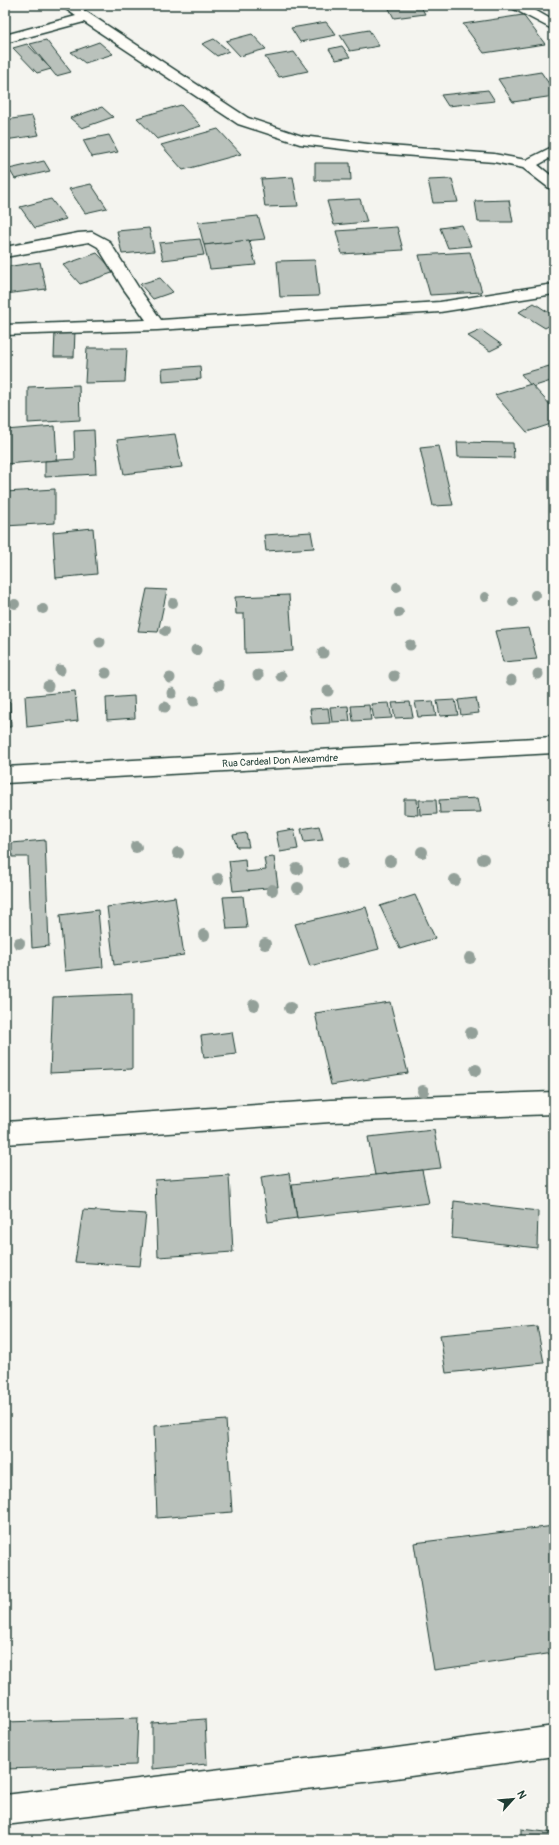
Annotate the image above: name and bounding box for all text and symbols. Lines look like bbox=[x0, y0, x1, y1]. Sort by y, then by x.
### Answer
street label: Rua Cardeal Don Alexamdre bbox=[222, 752, 338, 770]
north arrow bbox=[493, 1779, 533, 1819]
text: N bbox=[514, 1788, 529, 1801]

